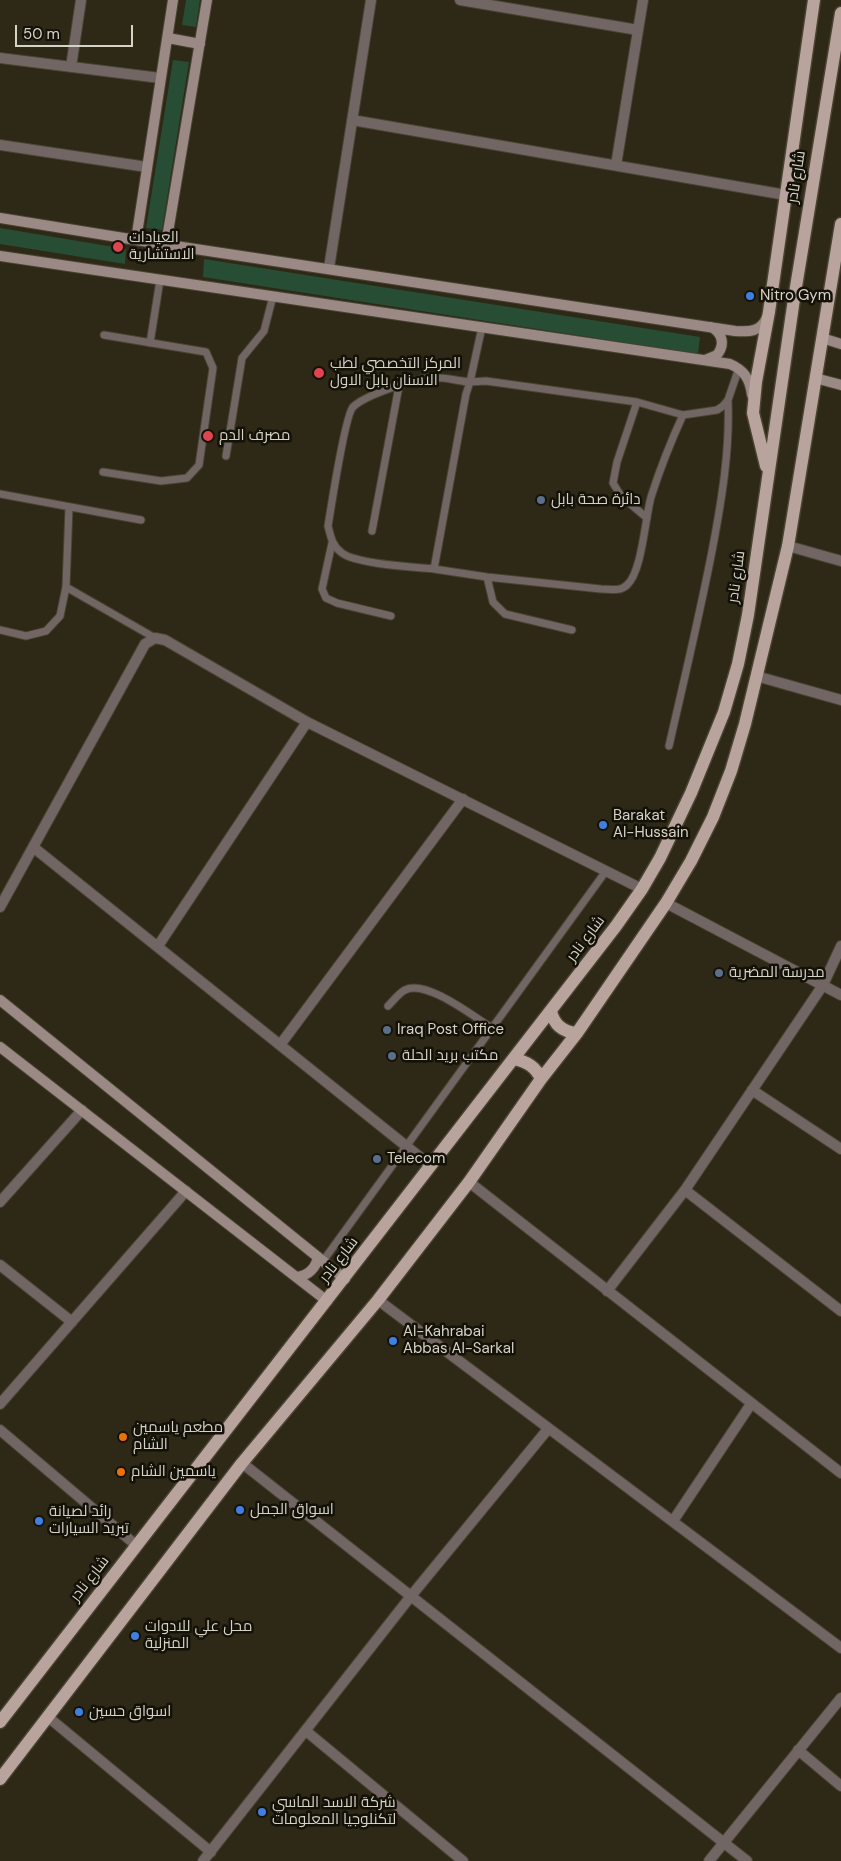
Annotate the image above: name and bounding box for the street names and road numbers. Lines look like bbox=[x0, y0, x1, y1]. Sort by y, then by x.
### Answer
street label: شارع نادر bbox=[784, 150, 810, 204]
street label: شارع نادر bbox=[724, 550, 750, 604]
street label: شارع نادر bbox=[563, 913, 609, 965]
street label: شارع نادر bbox=[316, 1234, 362, 1286]
street label: شارع نادر bbox=[67, 1553, 113, 1605]

